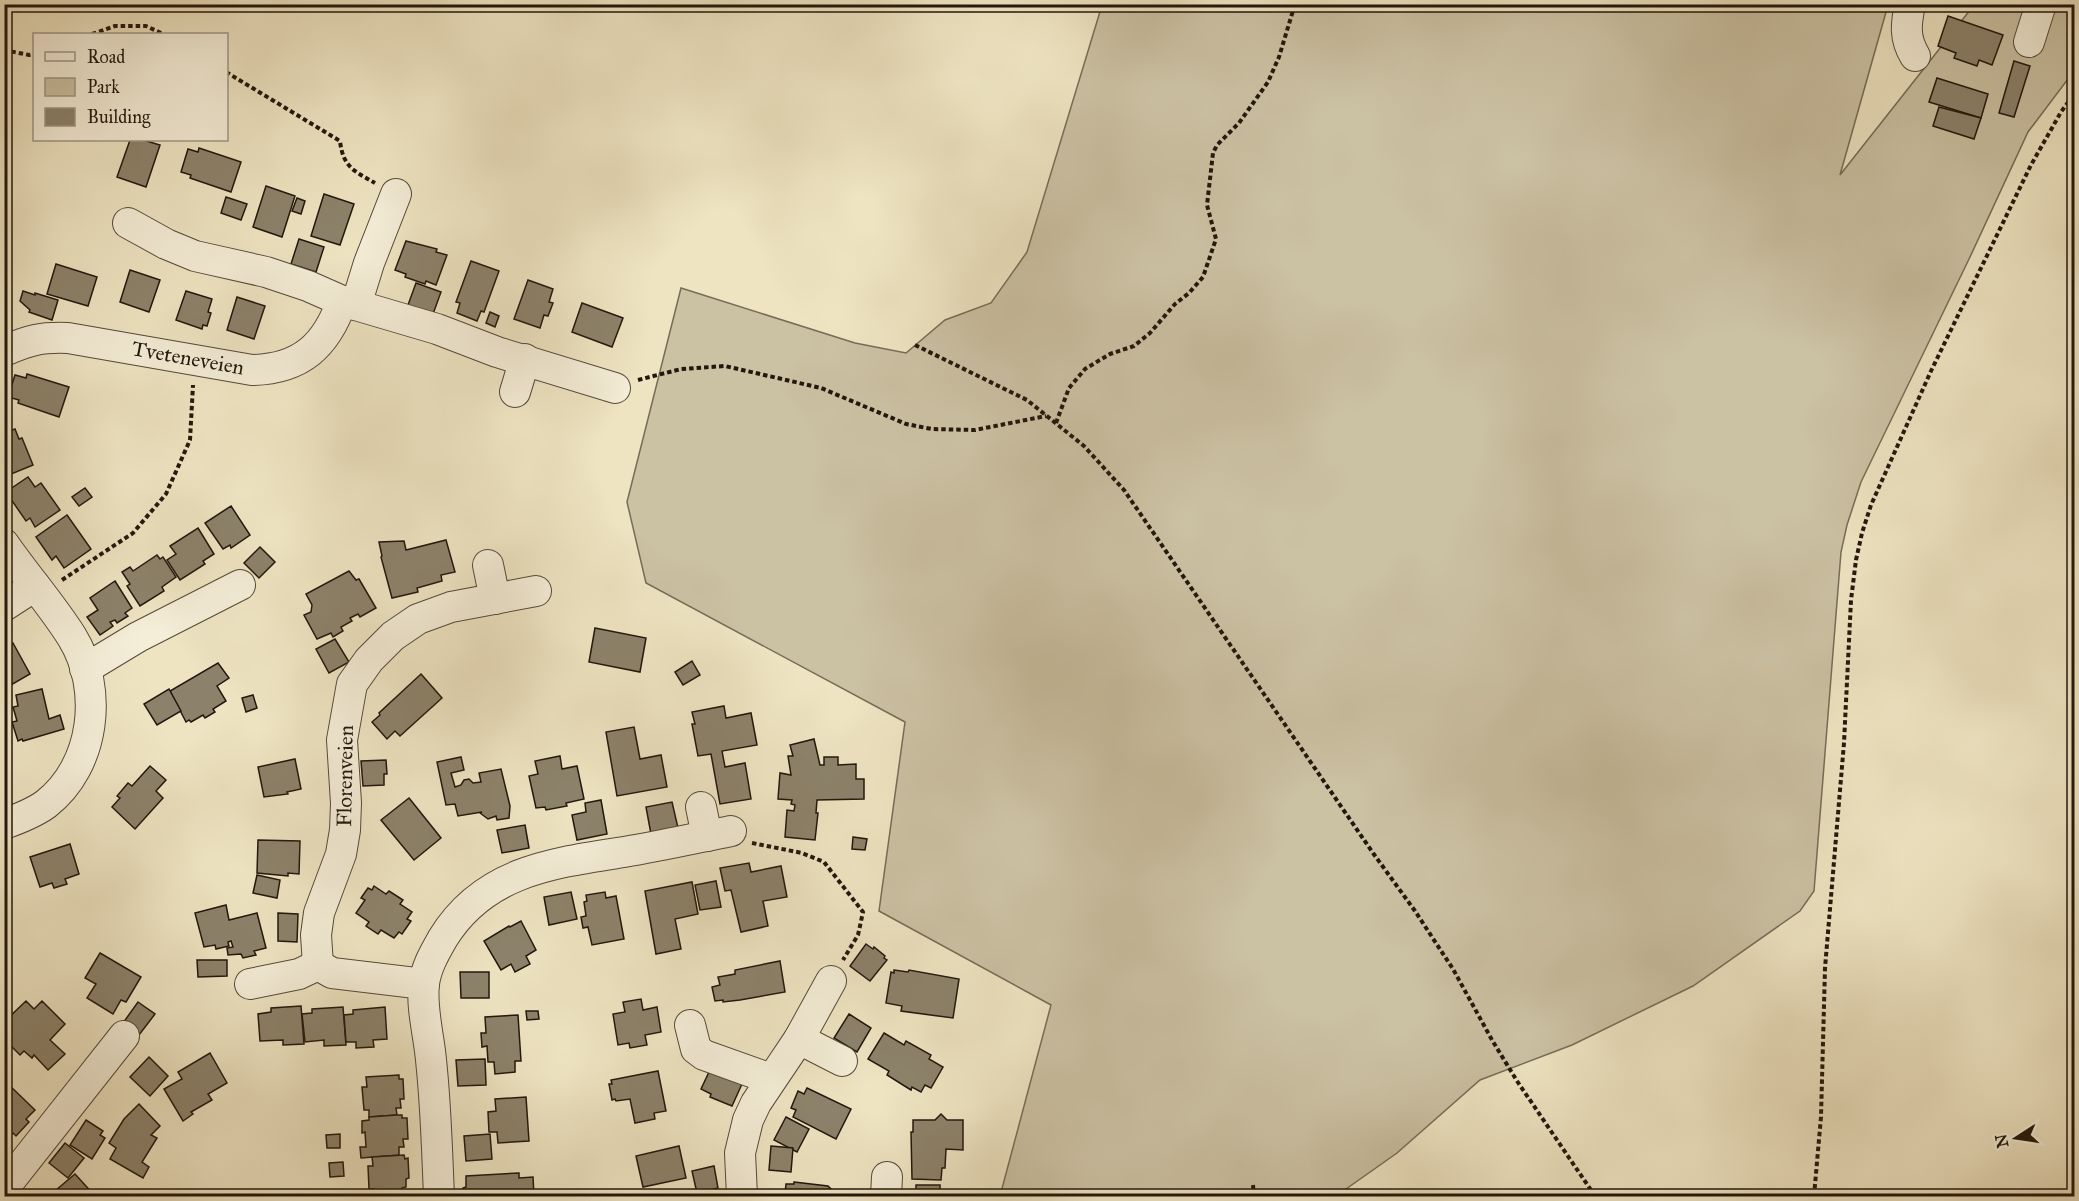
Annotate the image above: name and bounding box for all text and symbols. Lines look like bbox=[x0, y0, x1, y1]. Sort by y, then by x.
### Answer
legend bbox=[33, 33, 228, 141]
text: Road bbox=[87, 46, 125, 68]
text: Park bbox=[87, 76, 120, 98]
text: Building bbox=[87, 106, 151, 129]
street label: Tveteneveien bbox=[130, 335, 246, 381]
street label: Florenveien bbox=[331, 725, 359, 827]
north arrow bbox=[1986, 1108, 2046, 1168]
text: N bbox=[1991, 1132, 2013, 1150]

